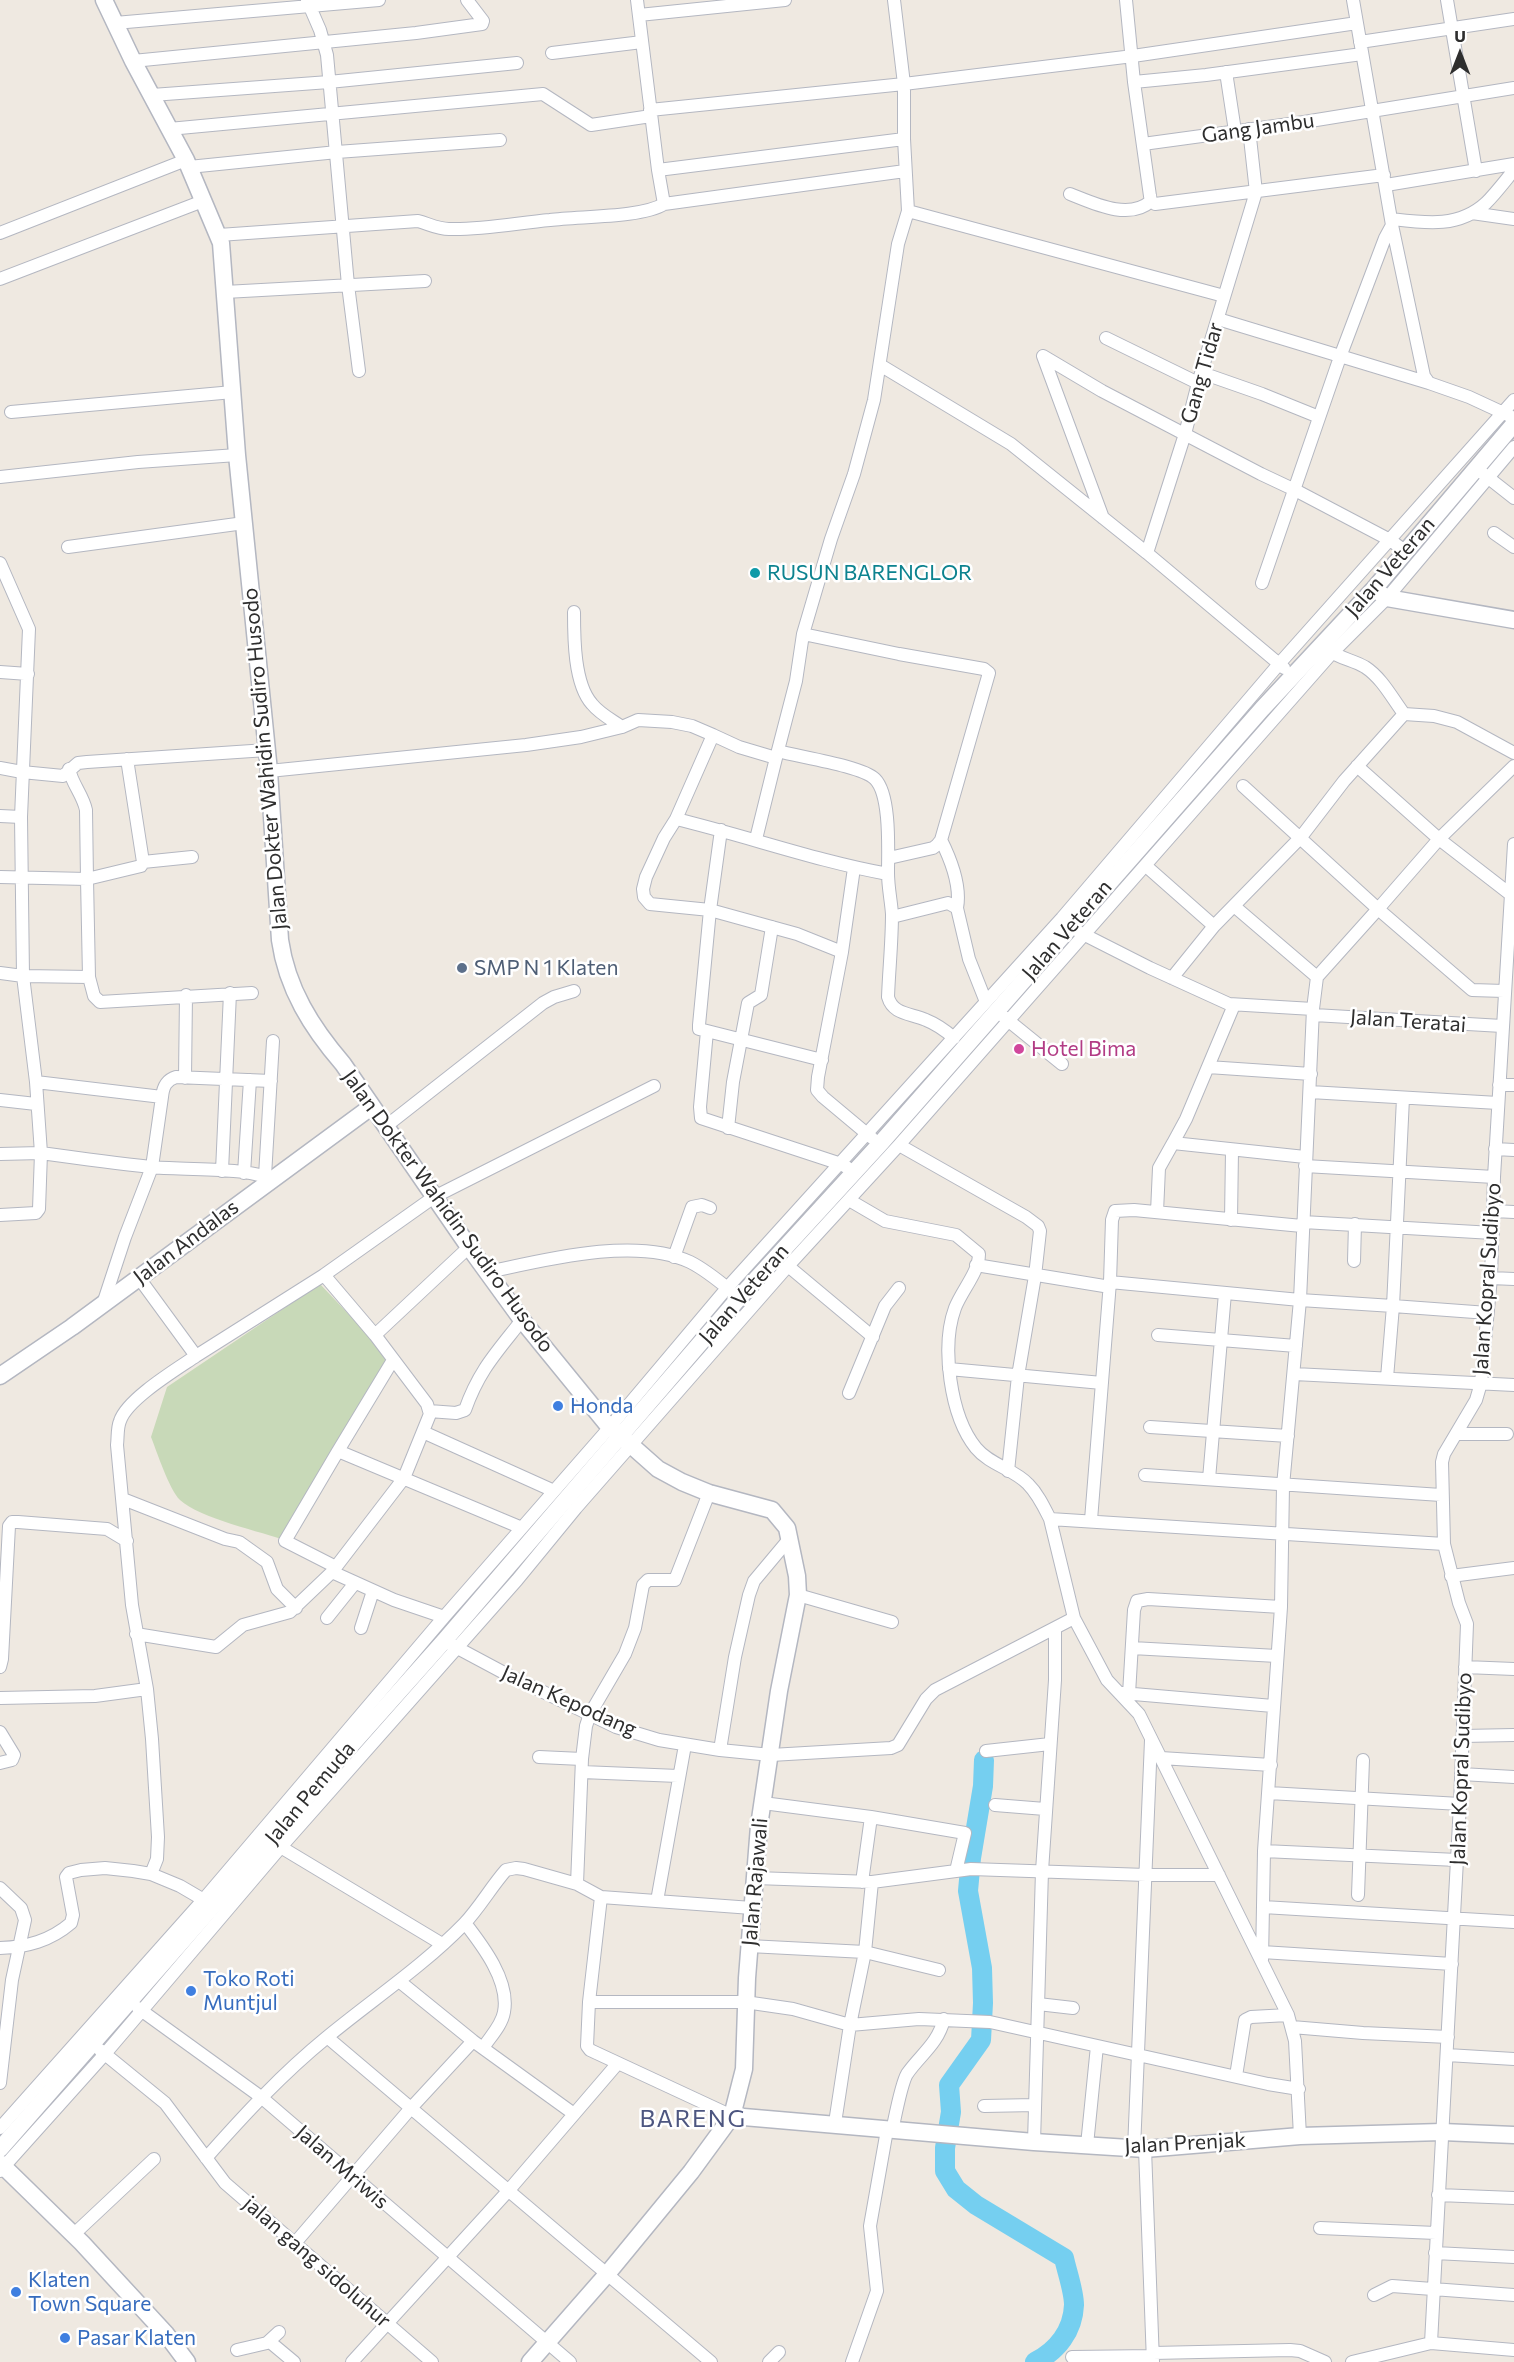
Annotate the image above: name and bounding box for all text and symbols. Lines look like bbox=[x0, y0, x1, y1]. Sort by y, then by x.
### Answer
north arrow bbox=[1430, 24, 1490, 84]
text: U bbox=[1454, 26, 1466, 45]
street label: Gang Jambu bbox=[1200, 108, 1316, 148]
street label: Gang Tidar bbox=[1176, 319, 1228, 427]
street label: Jalan Veteran bbox=[1340, 512, 1440, 622]
place label: RUSUN BARENGLOR bbox=[767, 560, 972, 586]
marker: RUSUN BARENGLOR bbox=[748, 566, 762, 580]
street label: Jalan Dokter Wahidin Sudiro Husodo bbox=[237, 587, 293, 931]
street label: Jalan Veteran bbox=[1017, 875, 1117, 985]
place label: SMP N 1 Klaten bbox=[474, 955, 618, 981]
marker: SMP N 1 Klaten bbox=[455, 961, 469, 975]
street label: Jalan Teratai bbox=[1349, 1004, 1467, 1038]
place label: Hotel Bima bbox=[1031, 1036, 1136, 1062]
marker: Hotel Bima bbox=[1012, 1042, 1026, 1056]
street label: Jalan Dokter Wahidin Sudiro Husodo bbox=[337, 1065, 559, 1357]
street label: Jalan Kopral Sudibyo bbox=[1468, 1182, 1506, 1376]
street label: Jalan Andalas bbox=[129, 1194, 243, 1290]
street label: Jalan Veteran bbox=[694, 1239, 794, 1349]
place label: Honda bbox=[570, 1393, 633, 1419]
marker: Honda bbox=[551, 1399, 565, 1413]
street label: Jalan Kepodang bbox=[497, 1660, 641, 1742]
street label: Jalan Kopral Sudibyo bbox=[1445, 1672, 1477, 1866]
street label: Jalan Pemuda bbox=[260, 1736, 360, 1850]
street label: Jalan Rajawali bbox=[737, 1817, 773, 1947]
place label: Toko Roti Muntjul bbox=[203, 1966, 295, 2016]
marker: Toko Roti Muntjul bbox=[184, 1984, 198, 1998]
district label: BARENG bbox=[640, 2105, 746, 2133]
street label: Jalan Mriwis bbox=[290, 2120, 394, 2214]
street label: Jalan Prenjak bbox=[1124, 2127, 1246, 2159]
street label: jalan gang sidoluhur bbox=[238, 2191, 396, 2333]
place label: Klaten Town Square bbox=[28, 2267, 151, 2317]
marker: Klaten Town Square bbox=[9, 2285, 23, 2299]
place label: Pasar Klaten bbox=[77, 2325, 196, 2351]
marker: Pasar Klaten bbox=[58, 2331, 72, 2345]

